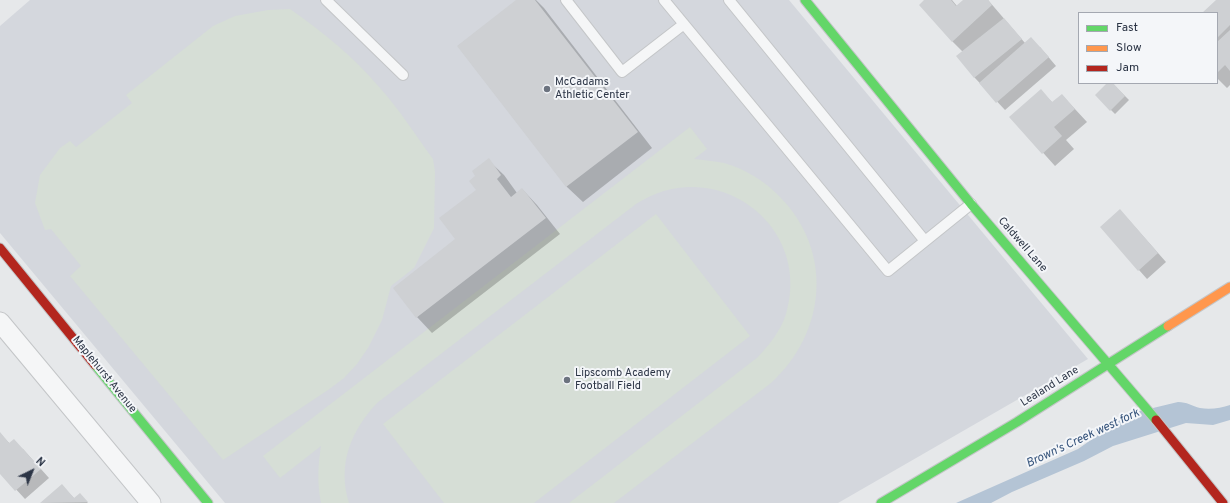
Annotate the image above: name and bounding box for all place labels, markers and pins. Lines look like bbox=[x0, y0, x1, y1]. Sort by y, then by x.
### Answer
place label: McCadams Athletic Center bbox=[555, 76, 630, 102]
marker: McCadams Athletic Center bbox=[542, 84, 552, 94]
place label: Lipscomb Academy Football Field bbox=[575, 367, 671, 393]
marker: Lipscomb Academy Football Field bbox=[562, 375, 572, 385]

